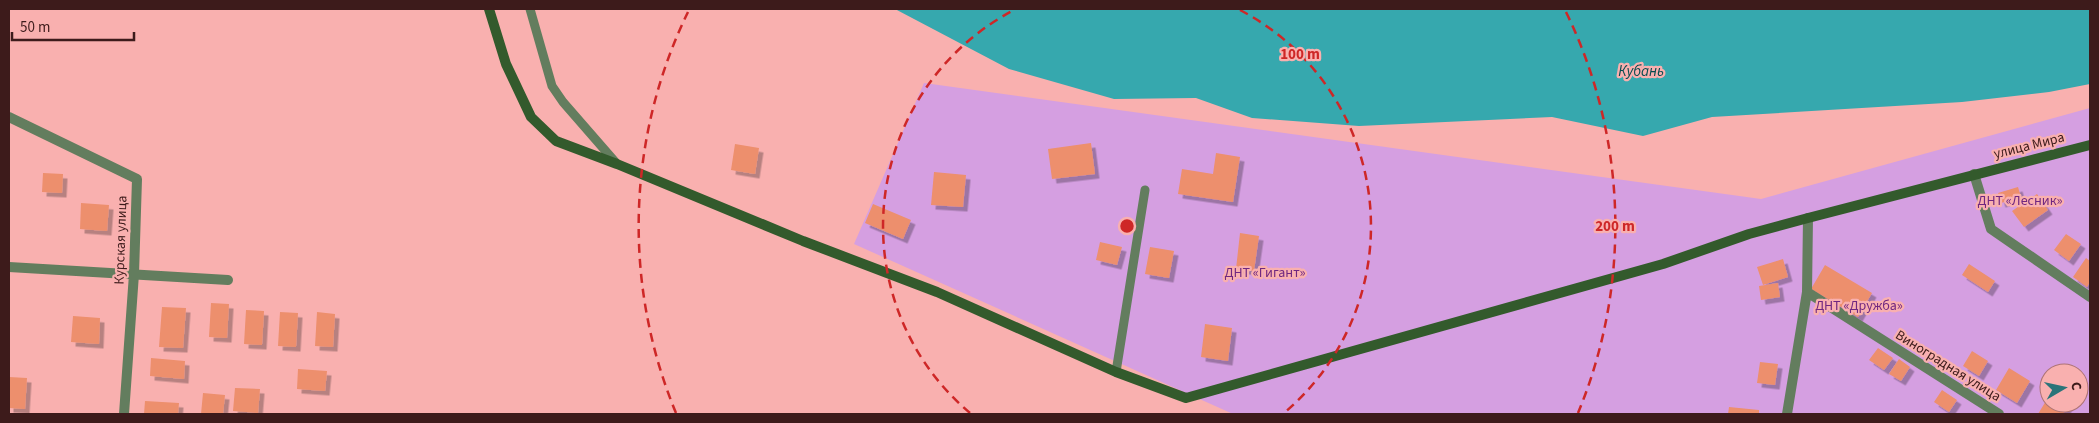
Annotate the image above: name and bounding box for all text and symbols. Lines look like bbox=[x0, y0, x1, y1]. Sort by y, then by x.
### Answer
scale bar bbox=[12, 10, 135, 42]
text: 50 m bbox=[20, 17, 50, 38]
text: 100 m bbox=[1280, 44, 1320, 65]
water label: Кубань bbox=[1618, 61, 1664, 82]
street label: улица Мира bbox=[1992, 128, 2066, 164]
park label: ДНТ «Лесник» bbox=[1978, 191, 2062, 211]
street label: Курская улица bbox=[109, 195, 133, 285]
text: 200 m bbox=[1595, 216, 1635, 237]
centre of rings bbox=[1118, 217, 1136, 235]
park label: ДНТ «Гигант» bbox=[1225, 263, 1305, 283]
park label: ДНТ «Дружба» bbox=[1815, 296, 1903, 316]
street label: Виноградная улица bbox=[1891, 325, 2005, 407]
north arrow bbox=[2039, 363, 2089, 413]
text: С bbox=[2065, 381, 2086, 392]

